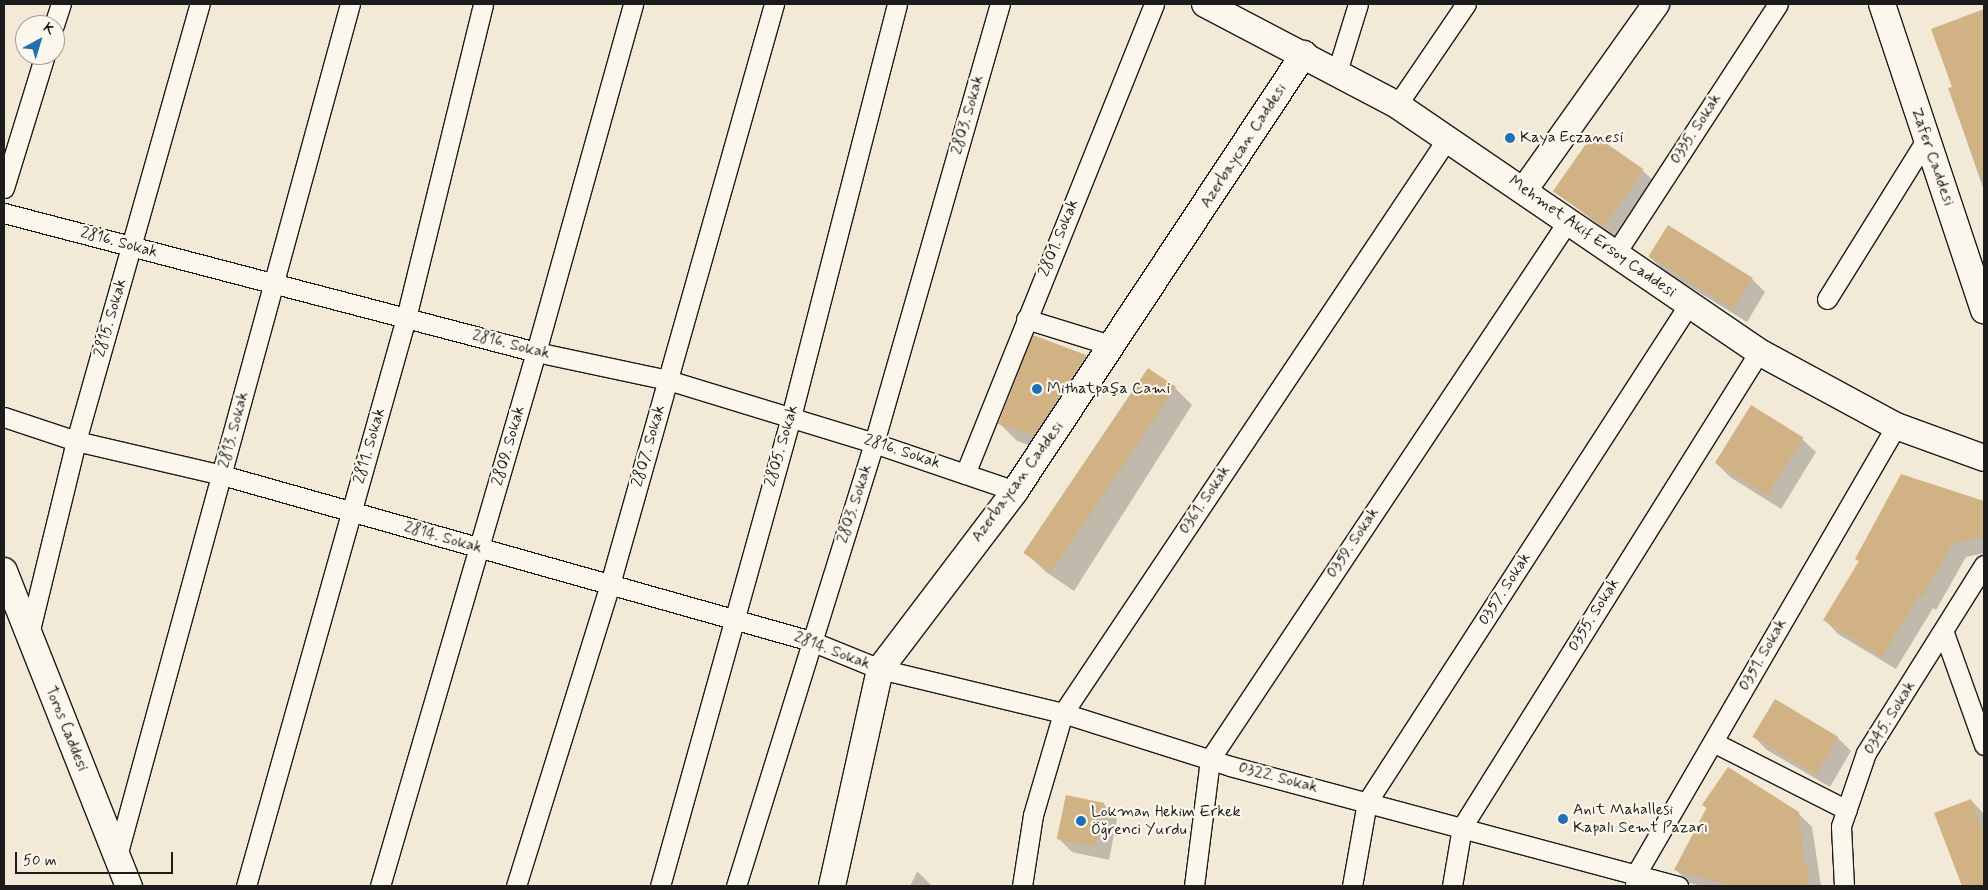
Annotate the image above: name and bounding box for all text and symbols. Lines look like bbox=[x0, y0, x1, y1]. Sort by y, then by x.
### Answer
north arrow bbox=[15, 15, 65, 65]
text: K bbox=[39, 19, 58, 39]
street label: 2803. Sokak bbox=[948, 73, 988, 157]
street label: Azerbaycan Caddesi bbox=[1197, 80, 1291, 212]
street label: 0335. Sokak bbox=[1666, 90, 1726, 168]
street label: Zafer Caddesi bbox=[1907, 106, 1957, 208]
place label: Kaya Eczanesi bbox=[1520, 128, 1623, 148]
marker: Kaya Eczanesi bbox=[1504, 132, 1516, 144]
street label: Mehmet Akif Ersoy Caddesi bbox=[1505, 172, 1679, 302]
street label: 2801. Sokak bbox=[1035, 197, 1083, 279]
street label: 2816. Sokak bbox=[78, 223, 160, 263]
street label: 2815. Sokak bbox=[91, 277, 131, 359]
street label: 2816. Sokak bbox=[470, 326, 552, 364]
place label: Mithatpaşa Cami bbox=[1047, 379, 1171, 399]
marker: Mithatpaşa Cami bbox=[1031, 383, 1043, 395]
street label: 2813. Sokak bbox=[215, 390, 253, 470]
street label: 2807. Sokak bbox=[628, 403, 670, 489]
street label: 2805. Sokak bbox=[761, 403, 803, 489]
street label: 2809. Sokak bbox=[488, 404, 530, 488]
street label: 2811. Sokak bbox=[350, 406, 390, 486]
street label: Azerbaycan Caddesi bbox=[968, 418, 1068, 546]
street label: 2816. Sokak bbox=[861, 431, 943, 473]
street label: 2803. Sokak bbox=[833, 462, 877, 546]
street label: 0361. Sokak bbox=[1175, 462, 1235, 538]
street label: 0359. Sokak bbox=[1323, 504, 1383, 582]
street label: 2814. Sokak bbox=[402, 518, 484, 558]
street label: 0357. Sokak bbox=[1474, 549, 1536, 629]
street label: 0355. Sokak bbox=[1564, 575, 1624, 655]
street label: 0351. Sokak bbox=[1735, 616, 1791, 694]
street label: 2814. Sokak bbox=[791, 628, 873, 674]
street label: 0345. Sokak bbox=[1860, 678, 1920, 758]
street label: Toros Caddesi bbox=[40, 682, 92, 776]
street label: 0322. Sokak bbox=[1236, 758, 1320, 798]
place label: Anıt Mahallesi Kapalı Semt Pazarı bbox=[1573, 800, 1708, 838]
place label: Lokman Hekim Erkek Öğrenci Yurdu bbox=[1091, 802, 1247, 840]
marker: Anıt Mahallesi Kapalı Semt Pazarı bbox=[1557, 813, 1569, 825]
marker: Lokman Hekim Erkek Öğrenci Yurdu bbox=[1075, 815, 1087, 827]
scale bar bbox=[18, 842, 175, 874]
text: 50 m bbox=[23, 851, 57, 871]

